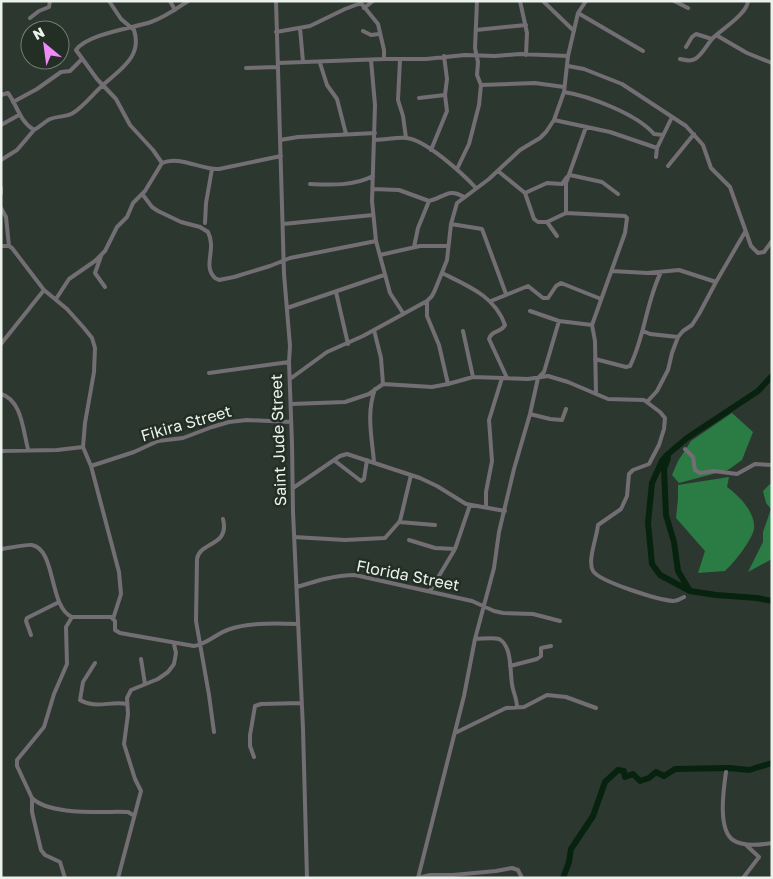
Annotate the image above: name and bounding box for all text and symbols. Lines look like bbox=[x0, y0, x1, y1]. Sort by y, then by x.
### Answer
north arrow bbox=[20, 20, 70, 70]
text: N bbox=[30, 23, 47, 43]
street label: Saint Jude Street bbox=[266, 373, 290, 507]
street label: Fikira Street bbox=[138, 400, 234, 446]
street label: Florida Street bbox=[355, 555, 461, 595]

